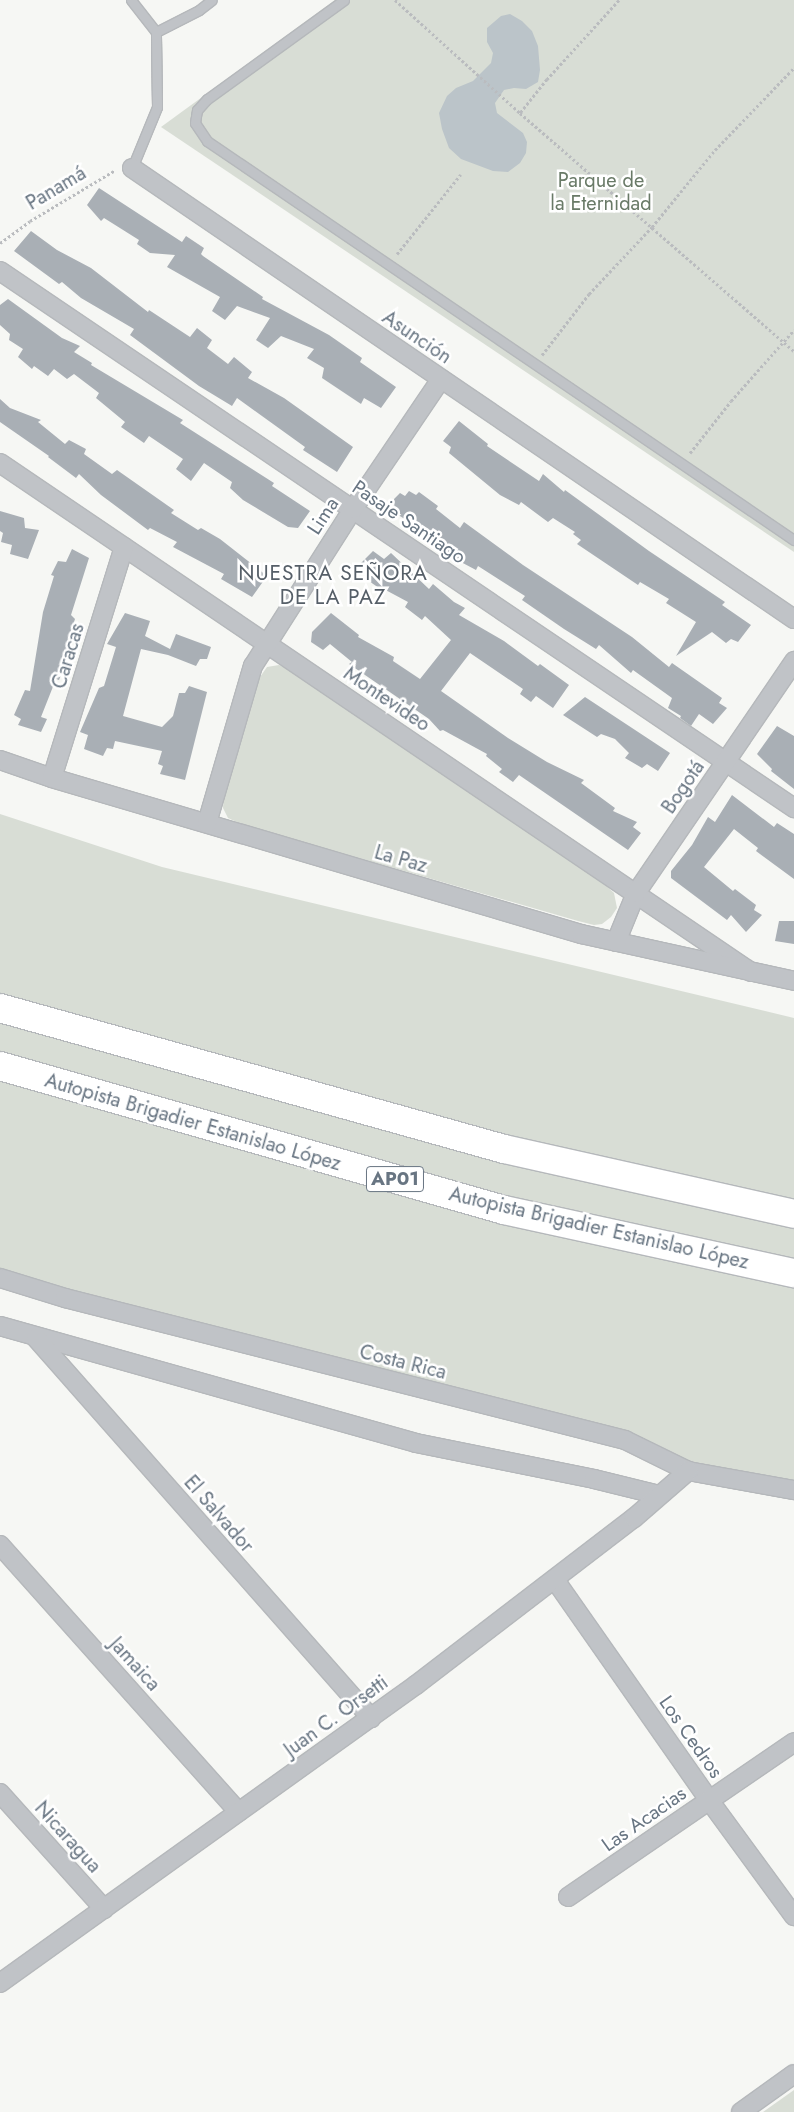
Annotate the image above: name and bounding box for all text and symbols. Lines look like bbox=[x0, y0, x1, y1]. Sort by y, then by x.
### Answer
street label: Panamá bbox=[22, 161, 90, 215]
park label: Parque de la Eternidad bbox=[550, 169, 652, 216]
street label: Asunción bbox=[378, 305, 456, 369]
street label: Pasaje Santiago bbox=[348, 475, 470, 569]
street label: Lima bbox=[302, 493, 344, 539]
district label: NUESTRA SEÑORA DE LA PAZ bbox=[236, 560, 430, 610]
street label: Caracas bbox=[47, 620, 89, 692]
street label: Montevideo bbox=[339, 661, 435, 737]
street label: Bogotá bbox=[657, 756, 709, 818]
street label: La Paz bbox=[372, 840, 430, 878]
street label: Autopista Brigadier Estanislao López bbox=[42, 1068, 344, 1176]
road number: AP01 bbox=[365, 1162, 425, 1196]
street label: Autopista Brigadier Estanislao López bbox=[447, 1182, 751, 1274]
street label: Costa Rica bbox=[357, 1340, 449, 1384]
street label: El Salvador bbox=[179, 1471, 259, 1557]
street label: Jamaica bbox=[105, 1632, 165, 1696]
street label: Juan C. Orsetti bbox=[279, 1670, 393, 1762]
street label: Los Cedros bbox=[654, 1691, 728, 1783]
street label: Las Acacias bbox=[597, 1781, 691, 1857]
street label: Nicaragua bbox=[30, 1796, 106, 1878]

